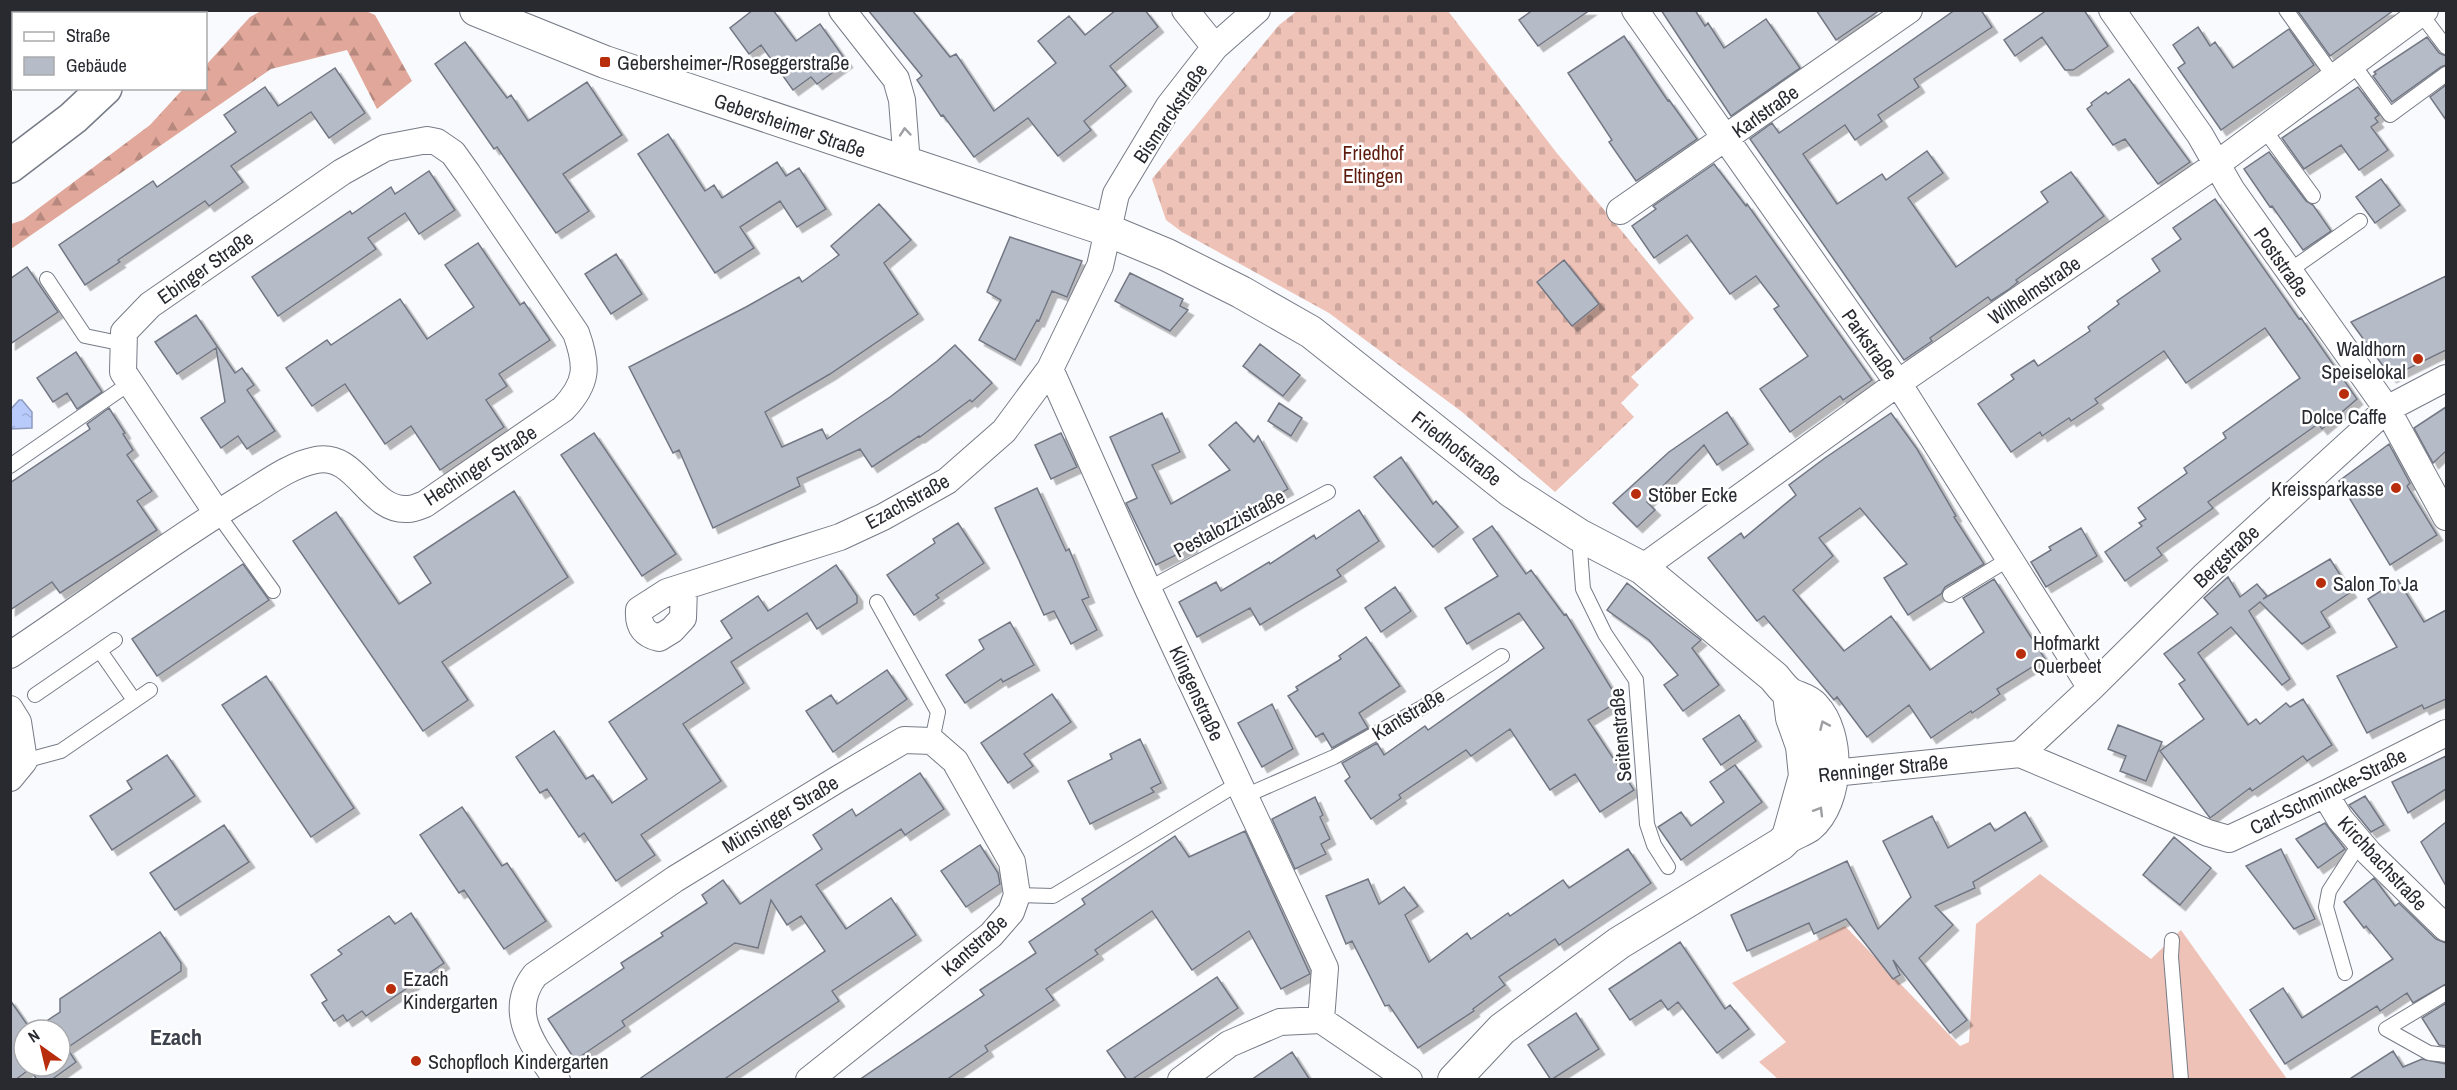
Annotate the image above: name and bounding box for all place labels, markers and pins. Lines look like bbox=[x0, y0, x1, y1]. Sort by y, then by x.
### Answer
place label: Gebersheimer-/Roseggerstraße bbox=[617, 49, 849, 76]
marker: Gebersheimer-/Roseggerstraße bbox=[598, 55, 612, 69]
place label: Waldhorn Speiselokal bbox=[2321, 335, 2406, 385]
marker: Waldhorn Speiselokal bbox=[2411, 352, 2425, 366]
marker: Dolce Caffe bbox=[2337, 387, 2351, 401]
place label: Dolce Caffe bbox=[2301, 403, 2387, 430]
place label: Kreissparkasse bbox=[2271, 475, 2384, 502]
place label: Stöber Ecke bbox=[1648, 481, 1737, 508]
marker: Kreissparkasse bbox=[2389, 481, 2403, 495]
marker: Stöber Ecke bbox=[1629, 487, 1643, 501]
place label: Salon To Ja bbox=[2333, 570, 2418, 597]
marker: Salon To Ja bbox=[2314, 576, 2328, 590]
place label: Hofmarkt Querbeet bbox=[2033, 629, 2102, 679]
marker: Hofmarkt Querbeet bbox=[2014, 647, 2028, 661]
place label: Ezach Kindergarten bbox=[403, 965, 498, 1015]
marker: Ezach Kindergarten bbox=[384, 982, 398, 996]
place label: Schopfloch Kindergarten bbox=[428, 1048, 609, 1075]
marker: Schopfloch Kindergarten bbox=[409, 1054, 423, 1068]

